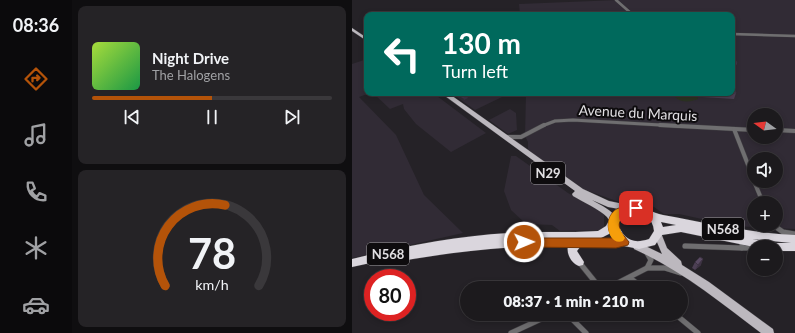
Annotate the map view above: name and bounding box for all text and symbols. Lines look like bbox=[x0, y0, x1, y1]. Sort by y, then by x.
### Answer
text: 08:36 bbox=[13, 14, 59, 36]
text: 130 m bbox=[442, 26, 521, 60]
icon: left bbox=[376, 28, 428, 80]
text: Night Drive bbox=[152, 49, 229, 67]
text: Turn left bbox=[442, 60, 508, 82]
icon: directions bbox=[22, 65, 50, 93]
text: The Halogens bbox=[152, 67, 230, 83]
street label: Avenue du Marquis bbox=[578, 101, 698, 124]
icon: previous bbox=[121, 106, 143, 128]
icon: pause bbox=[201, 106, 223, 128]
icon: next bbox=[281, 106, 303, 128]
north arrow bbox=[747, 108, 783, 144]
map controls bbox=[747, 108, 783, 276]
icon: music bbox=[22, 121, 50, 149]
button: sound bbox=[747, 152, 783, 188]
road number: N29 bbox=[531, 162, 565, 184]
icon: phone bbox=[22, 178, 50, 206]
pin bbox=[619, 191, 653, 225]
button: + bbox=[747, 196, 783, 232]
icon: arrive bbox=[625, 197, 647, 219]
road number: N568 bbox=[702, 218, 744, 240]
position arrow bbox=[503, 221, 545, 263]
text: 78 bbox=[188, 228, 236, 278]
icon: climate bbox=[22, 234, 50, 262]
button: − bbox=[747, 240, 783, 276]
road number: N568 bbox=[367, 243, 409, 265]
speed limit sign: 80 bbox=[364, 269, 416, 321]
text: km/h bbox=[195, 276, 229, 293]
icon: car bbox=[22, 291, 50, 319]
text: 08:37 · 1 min · 210 m bbox=[503, 292, 645, 310]

